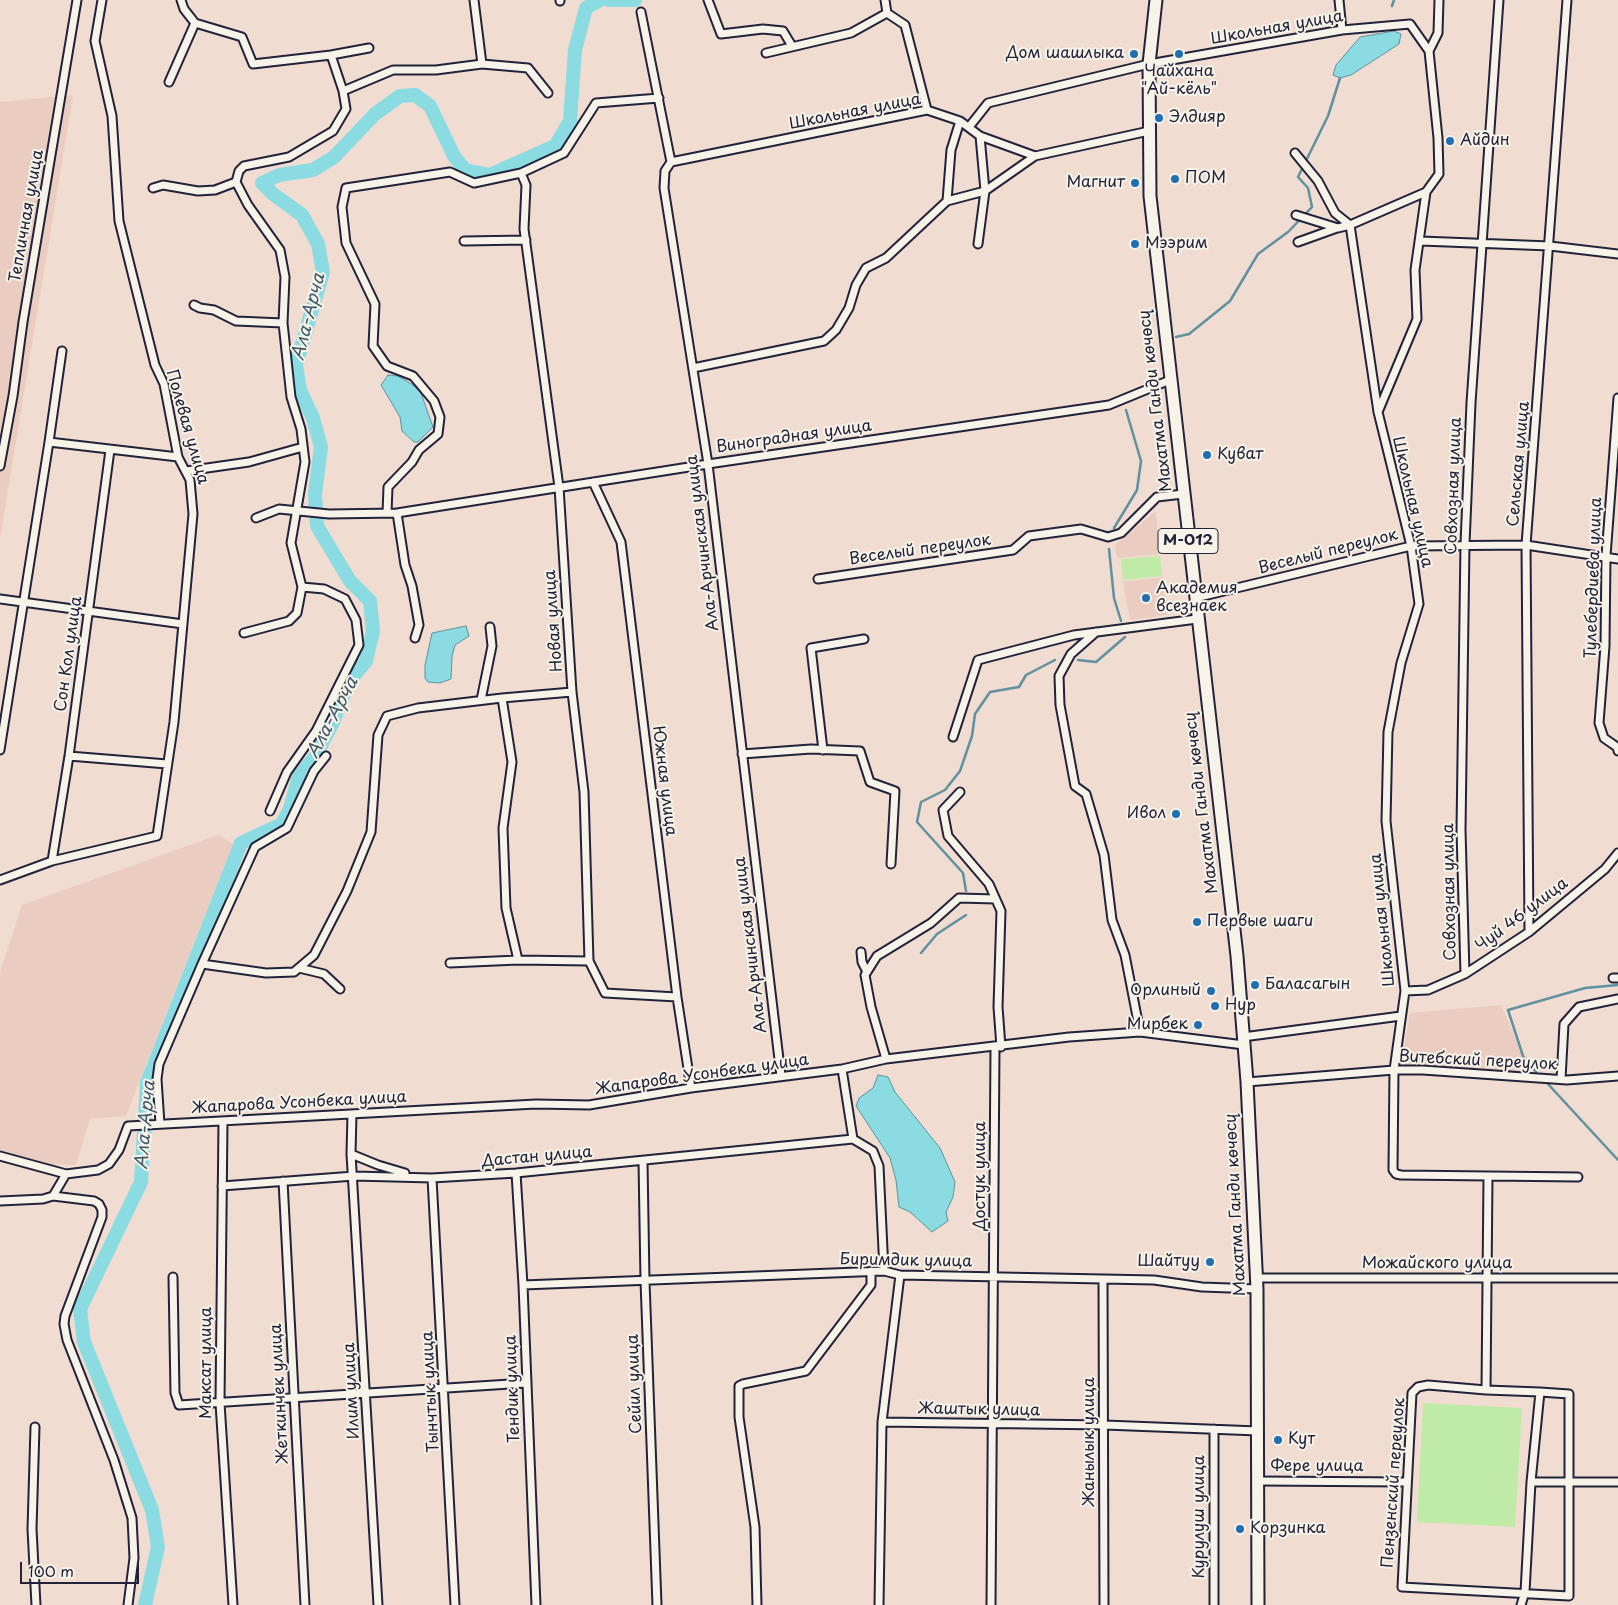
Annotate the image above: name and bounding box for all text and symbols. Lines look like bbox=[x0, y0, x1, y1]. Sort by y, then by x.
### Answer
street label: Школьная улица bbox=[1209, 7, 1345, 49]
place label: Дом шашлыка bbox=[1006, 44, 1124, 64]
marker: Дом шашлыка bbox=[1128, 48, 1140, 60]
marker: Чайхана "Ай-кёль" bbox=[1173, 48, 1185, 60]
place label: Чайхана "Ай-кёль" bbox=[1141, 62, 1217, 100]
street label: Школьная улица bbox=[787, 90, 923, 134]
place label: Элдияр bbox=[1169, 108, 1226, 128]
marker: Элдияр bbox=[1153, 112, 1165, 124]
place label: Айдин bbox=[1460, 131, 1510, 151]
marker: Айдин bbox=[1444, 135, 1456, 147]
street label: Тепличная улица bbox=[6, 148, 48, 284]
place label: ПОМ bbox=[1185, 169, 1226, 189]
place label: Магнит bbox=[1066, 173, 1125, 193]
marker: ПОМ bbox=[1169, 173, 1181, 185]
marker: Магнит bbox=[1129, 177, 1141, 189]
place label: Мээрим bbox=[1145, 234, 1208, 254]
marker: Мээрим bbox=[1129, 238, 1141, 250]
water label: Ала-Арча bbox=[288, 271, 330, 363]
street label: Махатма Ганди көчөсү bbox=[1135, 309, 1177, 493]
street label: Полевая улица bbox=[161, 367, 213, 487]
street label: Сельская улица bbox=[1504, 401, 1534, 527]
street label: Виноградная улица bbox=[715, 417, 873, 457]
street label: Совхозная улица bbox=[1442, 417, 1466, 555]
street label: Школьная улица bbox=[1388, 435, 1436, 569]
place label: Куват bbox=[1217, 445, 1263, 465]
marker: Куват bbox=[1201, 449, 1213, 461]
street label: Ала-Арчинская улица bbox=[683, 454, 723, 632]
street label: Тулебердиева улица bbox=[1582, 497, 1606, 659]
street label: Веселый переулок bbox=[1256, 525, 1400, 579]
road number: М-012 bbox=[1158, 528, 1218, 554]
street label: Веселый переулок bbox=[848, 531, 992, 569]
street label: Новая улица bbox=[541, 569, 567, 673]
place label: Академия всезнаек bbox=[1156, 579, 1238, 617]
marker: Академия всезнаек bbox=[1140, 592, 1152, 604]
street label: Сон Кол улица bbox=[51, 595, 87, 713]
water label: Ала-Арча bbox=[303, 674, 363, 762]
street label: Махатма Ганди көчөсү bbox=[1181, 711, 1223, 895]
street label: Южная улица bbox=[648, 725, 680, 837]
place label: Ивол bbox=[1127, 804, 1166, 824]
marker: Ивол bbox=[1170, 808, 1182, 820]
street label: Совхозная улица bbox=[1439, 823, 1461, 961]
street label: Школьная улица bbox=[1366, 852, 1400, 988]
street label: Ала-Арчинская улица bbox=[731, 856, 771, 1034]
street label: Чуй 46 улица bbox=[1472, 874, 1572, 956]
place label: Первые шаги bbox=[1207, 912, 1313, 932]
marker: Первые шаги bbox=[1191, 916, 1203, 928]
place label: Баласагын bbox=[1265, 975, 1350, 995]
marker: Баласагын bbox=[1249, 979, 1261, 991]
place label: Орлиный bbox=[1130, 981, 1201, 1001]
marker: Орлиный bbox=[1205, 985, 1217, 997]
place label: Нур bbox=[1225, 996, 1256, 1016]
marker: Нур bbox=[1209, 1000, 1221, 1012]
place label: Мирбек bbox=[1127, 1015, 1188, 1035]
marker: Мирбек bbox=[1192, 1019, 1204, 1031]
street label: Витебский переулок bbox=[1398, 1047, 1558, 1075]
street label: Жапарова Усонбека улица bbox=[594, 1051, 810, 1099]
water label: Ала-Арча bbox=[131, 1080, 161, 1170]
street label: Жапарова Усонбека улица bbox=[191, 1088, 407, 1118]
street label: Махатма Ганди көчөсү bbox=[1222, 1113, 1250, 1297]
street label: Достук улица bbox=[971, 1121, 991, 1231]
street label: Дастан улица bbox=[481, 1143, 593, 1171]
street label: Биримдик улица bbox=[840, 1250, 972, 1272]
place label: Шайтуу bbox=[1137, 1252, 1200, 1272]
street label: Можайского улица bbox=[1362, 1254, 1512, 1274]
marker: Шайтуу bbox=[1204, 1256, 1216, 1268]
street label: Максат улица bbox=[197, 1307, 217, 1419]
street label: Жеткинчек улица bbox=[267, 1323, 293, 1465]
street label: Тынчтык улица bbox=[418, 1331, 444, 1453]
street label: Сейил улица bbox=[624, 1334, 646, 1434]
street label: Тендик улица bbox=[502, 1335, 524, 1443]
street label: Илим улица bbox=[340, 1342, 364, 1440]
street label: Жанылык улица bbox=[1080, 1377, 1100, 1507]
street label: Пензенский переулок bbox=[1378, 1397, 1410, 1569]
street label: Жаштык улица bbox=[918, 1399, 1040, 1421]
place label: Кут bbox=[1288, 1430, 1315, 1450]
marker: Кут bbox=[1272, 1434, 1284, 1446]
street label: Курулуш улица bbox=[1190, 1455, 1210, 1579]
street label: Фере улица bbox=[1270, 1457, 1364, 1477]
place label: Корзинка bbox=[1250, 1519, 1325, 1539]
marker: Корзинка bbox=[1234, 1523, 1246, 1535]
scale bar bbox=[22, 1552, 141, 1584]
text: 100 m bbox=[28, 1559, 74, 1582]

